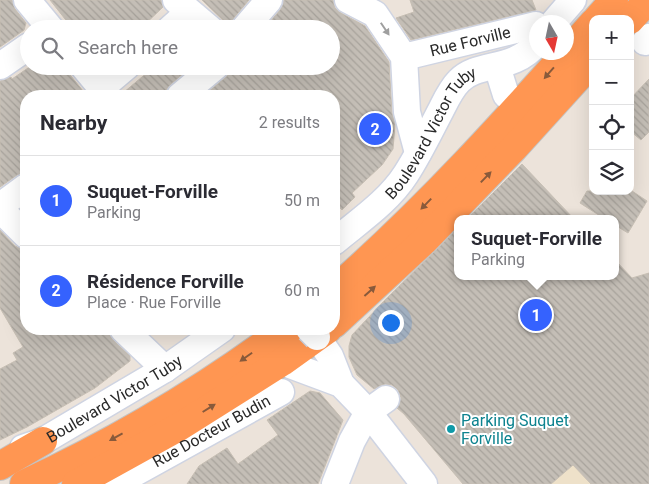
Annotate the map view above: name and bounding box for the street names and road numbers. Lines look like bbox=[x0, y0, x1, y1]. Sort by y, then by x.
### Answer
street label: Rue Forville bbox=[428, 22, 512, 60]
street label: Boulevard Victor Tuby bbox=[381, 62, 479, 203]
street label: Boulevard Victor Tuby bbox=[43, 350, 186, 446]
street label: Rue Docteur Budin bbox=[149, 390, 273, 471]

